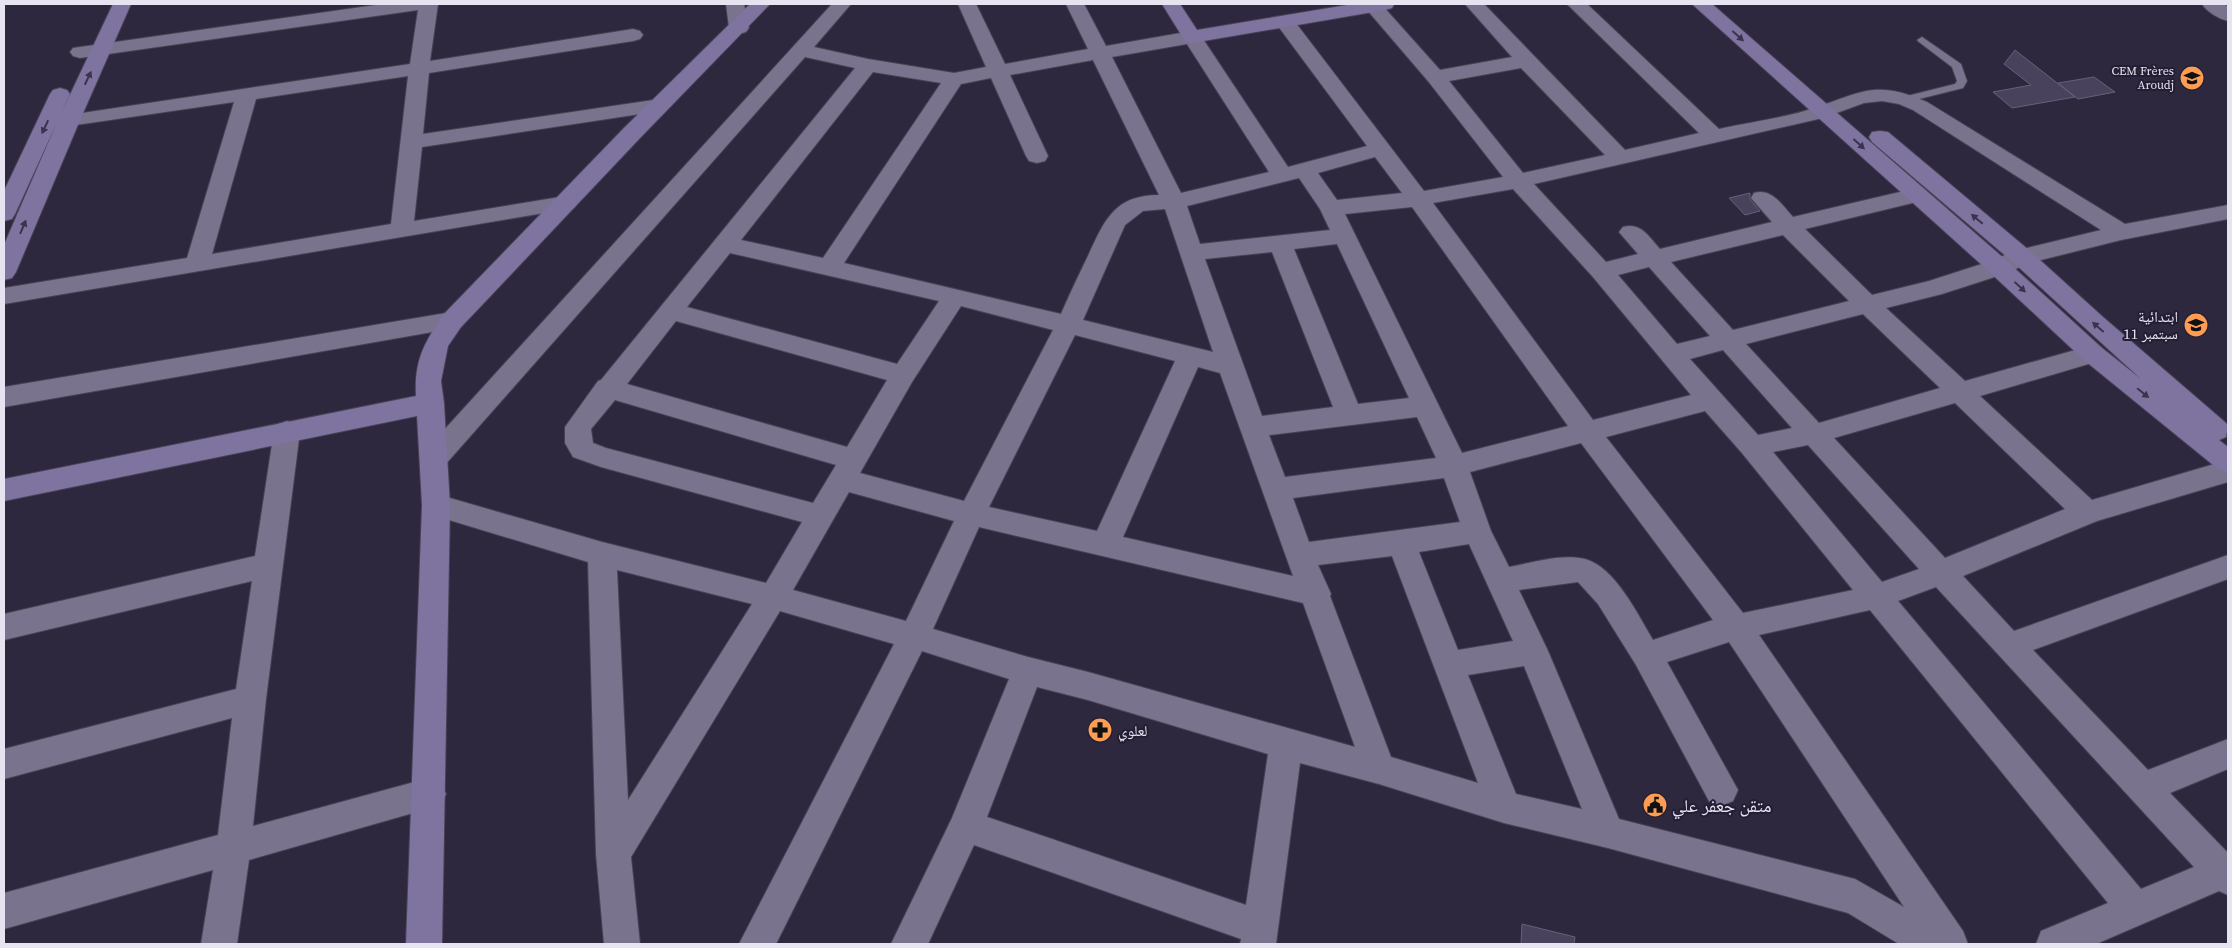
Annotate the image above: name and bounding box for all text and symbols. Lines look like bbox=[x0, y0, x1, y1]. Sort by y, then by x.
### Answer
one-way arrow bbox=[1731, 30, 1743, 42]
place label: CEM Frères Aroudj bbox=[2112, 63, 2174, 93]
school or university icon: CEM Frères Aroudj bbox=[2179, 65, 2205, 91]
one-way arrow bbox=[84, 71, 92, 85]
one-way arrow bbox=[40, 120, 48, 134]
one-way arrow bbox=[1853, 138, 1865, 150]
one-way arrow bbox=[1971, 214, 1984, 225]
one-way arrow bbox=[19, 220, 27, 234]
one-way arrow bbox=[2014, 281, 2026, 293]
place label: ابتدائية 11 سبتمبر bbox=[2123, 306, 2178, 344]
school or university icon: ابتدائية 11 سبتمبر bbox=[2183, 312, 2209, 338]
one-way arrow bbox=[2092, 322, 2105, 333]
one-way arrow bbox=[2136, 388, 2149, 399]
pharmacy icon: لعلوي bbox=[1087, 717, 1113, 743]
place label: لعلوي bbox=[1118, 720, 1147, 742]
public building icon: متقن جعفر علي bbox=[1642, 792, 1668, 818]
place label: متقن جعفر علي bbox=[1672, 793, 1772, 820]

